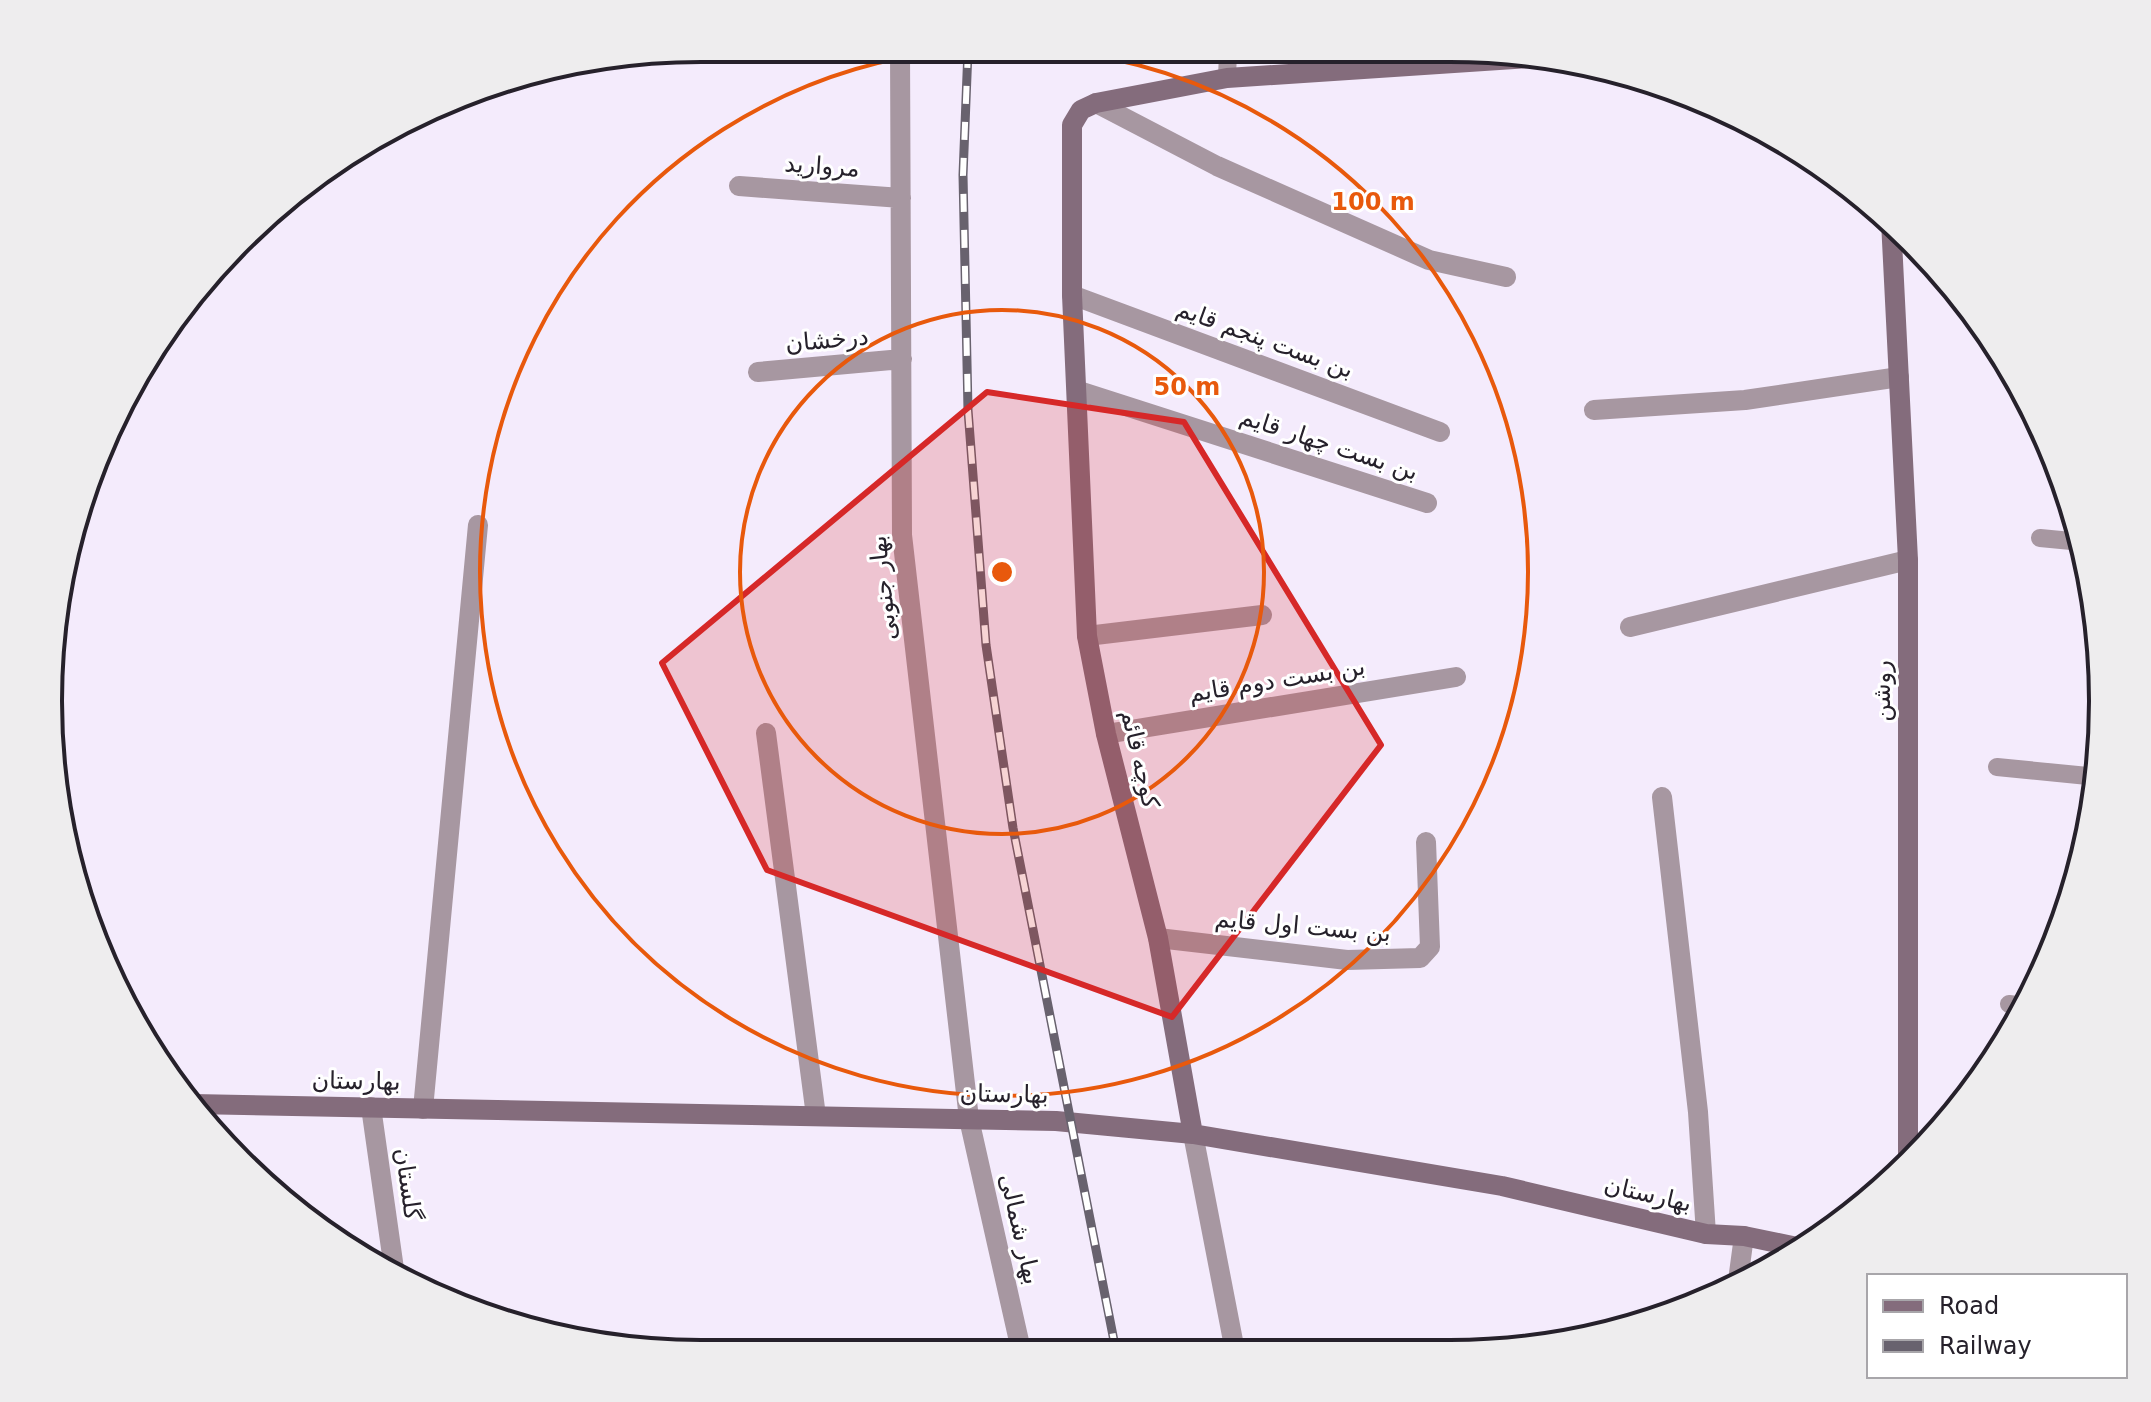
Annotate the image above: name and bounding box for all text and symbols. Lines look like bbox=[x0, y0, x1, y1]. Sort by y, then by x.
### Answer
street label: مروارید bbox=[783, 149, 861, 183]
text: 100 m bbox=[1331, 188, 1415, 216]
street label: بن بست پنجم قایم bbox=[1173, 294, 1357, 384]
street label: درخشان bbox=[784, 322, 870, 358]
text: 50 m bbox=[1154, 373, 1220, 401]
street label: بن بست چهار قایم bbox=[1236, 402, 1422, 486]
street label: بهار جنوبی bbox=[864, 534, 902, 642]
centre of rings bbox=[988, 558, 1016, 586]
street label: بن بست دوم قایم bbox=[1187, 652, 1367, 708]
street label: روشن bbox=[1868, 660, 1896, 722]
street label: کوچه قائم bbox=[1115, 707, 1165, 812]
street label: بن بست اول قایم bbox=[1214, 904, 1392, 948]
street label: بهارستان bbox=[311, 1066, 401, 1096]
street label: بهارستان bbox=[959, 1079, 1049, 1109]
street label: گلستان bbox=[389, 1146, 427, 1223]
street label: بهارستان bbox=[1602, 1170, 1694, 1218]
street label: بهار شمالی bbox=[994, 1171, 1046, 1287]
legend bbox=[1867, 1274, 2127, 1378]
text: Road bbox=[1939, 1292, 1999, 1320]
text: Railway bbox=[1939, 1332, 2032, 1360]

